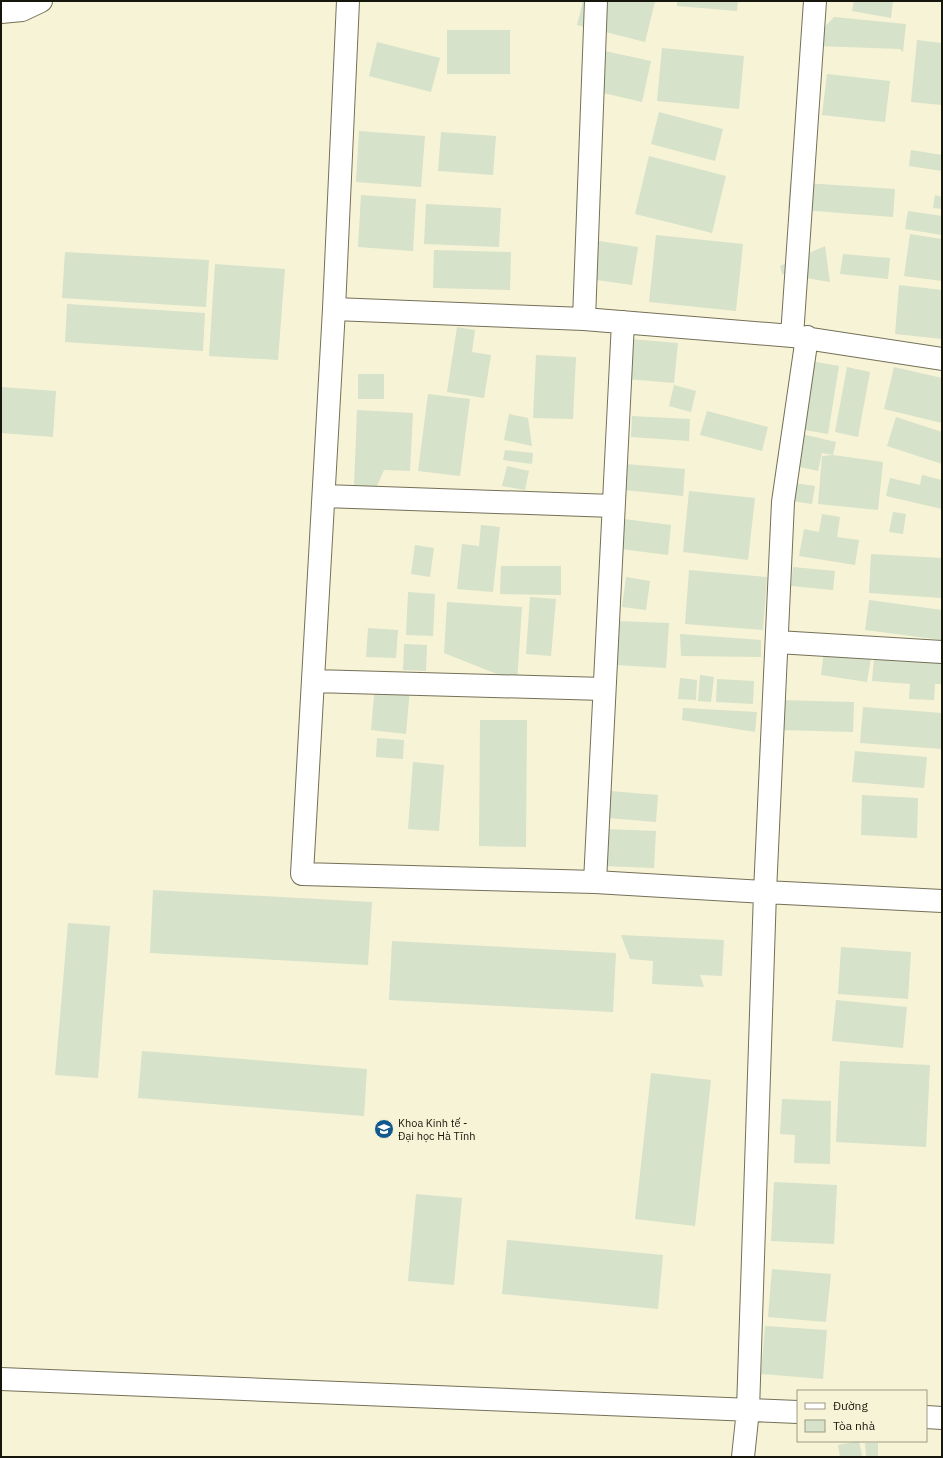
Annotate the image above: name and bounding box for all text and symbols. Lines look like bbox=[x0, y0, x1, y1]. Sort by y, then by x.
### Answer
place label: Khoa Kinh tế - Đại học Hà Tĩnh bbox=[398, 1116, 475, 1143]
school or university icon: Khoa Kinh tế - Đại học Hà Tĩnh bbox=[373, 1118, 395, 1140]
legend bbox=[797, 1390, 927, 1442]
text: Đường bbox=[833, 1398, 868, 1413]
text: Tòa nhà bbox=[833, 1418, 876, 1433]

